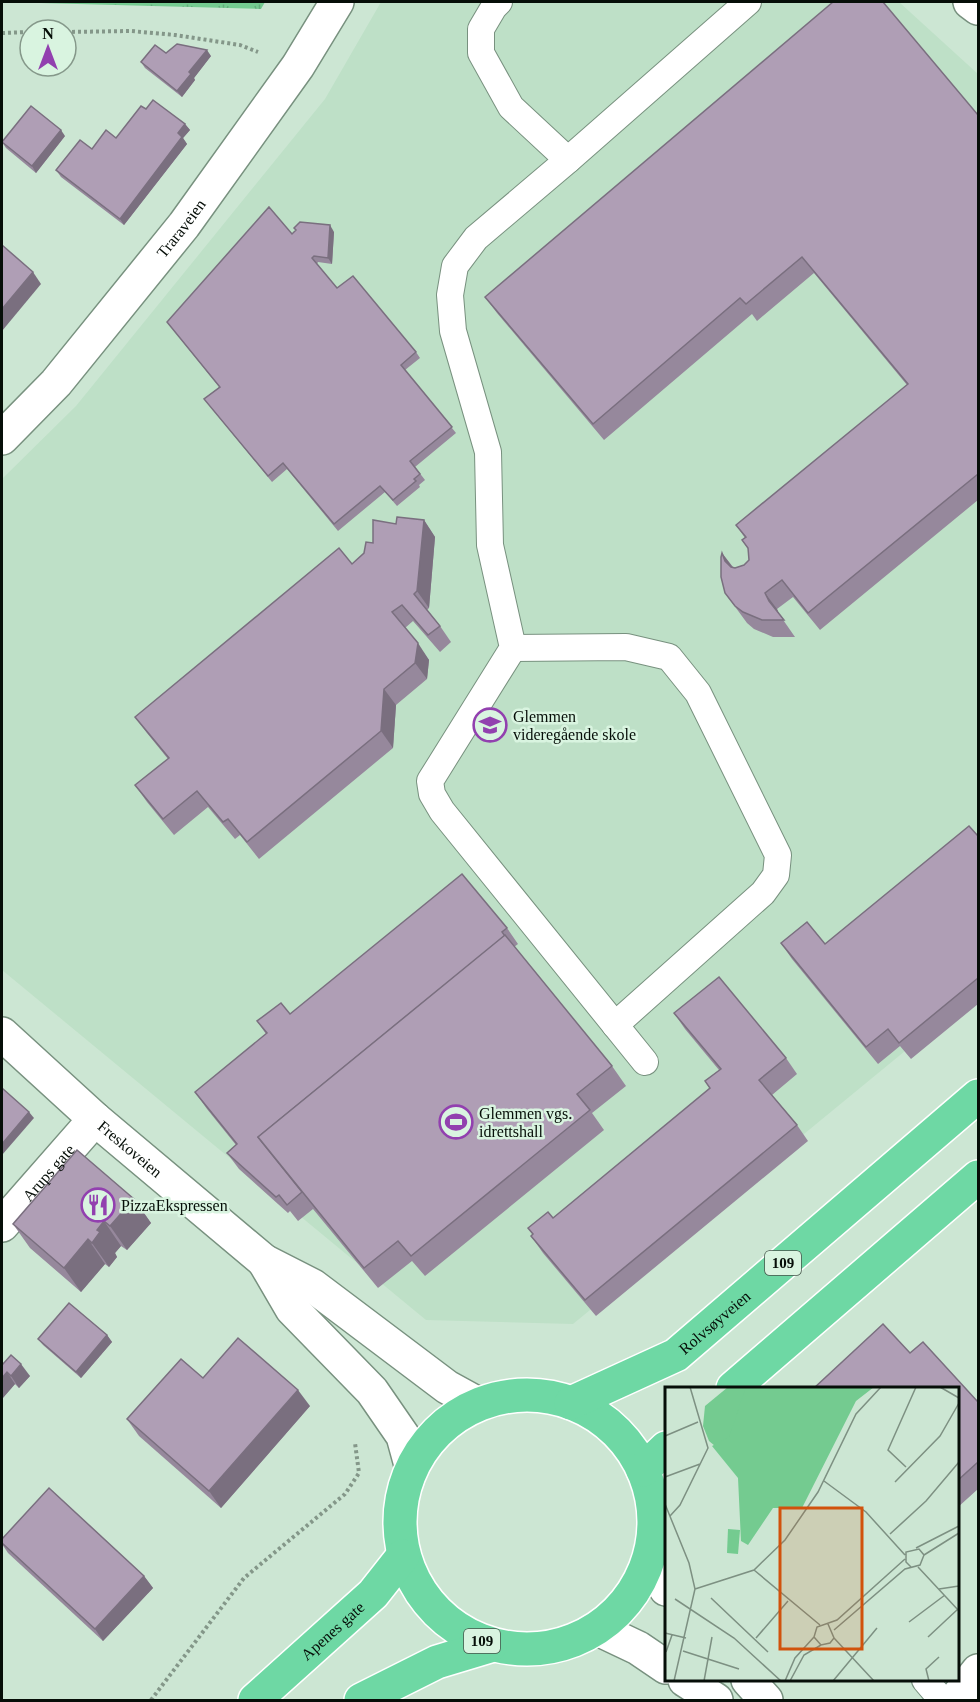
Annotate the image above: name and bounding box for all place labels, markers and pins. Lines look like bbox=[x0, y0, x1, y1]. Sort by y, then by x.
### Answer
school or university icon: Glemmen videregående skole bbox=[472, 707, 508, 743]
place label: Glemmen videregående skole bbox=[513, 708, 636, 744]
sports icon: Glemmen vgs. idrettshall bbox=[438, 1104, 474, 1140]
place label: Glemmen vgs. idrettshall bbox=[479, 1105, 572, 1140]
restaurant icon: PizzaEkspressen bbox=[80, 1187, 116, 1223]
place label: PizzaEkspressen bbox=[121, 1197, 228, 1215]

